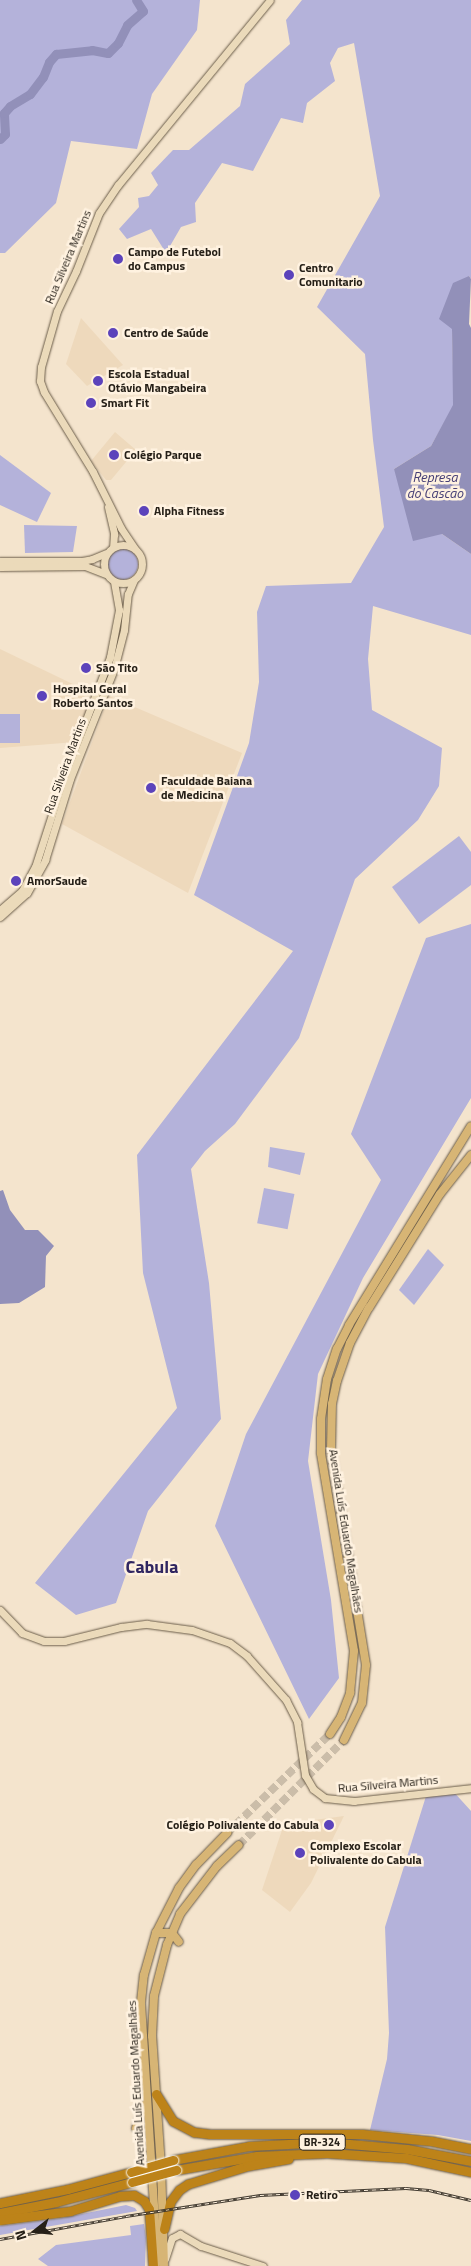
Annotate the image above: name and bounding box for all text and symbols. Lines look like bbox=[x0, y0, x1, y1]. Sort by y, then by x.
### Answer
street label: Rua Silveira Martins bbox=[42, 208, 94, 306]
place label: Campo de Futebol do Campus bbox=[128, 245, 221, 273]
marker: Campo de Futebol do Campus bbox=[112, 253, 124, 265]
place label: Centro Comunitario bbox=[299, 261, 363, 289]
marker: Centro Comunitario bbox=[283, 269, 295, 281]
marker: Centro de Saúde bbox=[106, 326, 120, 340]
place label: Centro de Saúde bbox=[124, 326, 208, 340]
place label: Escola Estadual Otávio Mangabeira bbox=[108, 367, 206, 395]
marker: Escola Estadual Otávio Mangabeira bbox=[92, 375, 104, 387]
place label: Smart Fit bbox=[101, 396, 149, 410]
marker: Smart Fit bbox=[85, 397, 97, 409]
place label: Colégio Parque bbox=[124, 448, 202, 462]
marker: Colégio Parque bbox=[108, 449, 120, 461]
water label: Represa do Cascão bbox=[407, 469, 463, 502]
place label: Alpha Fitness bbox=[154, 504, 224, 518]
marker: Alpha Fitness bbox=[138, 505, 150, 517]
place label: São Tito bbox=[96, 661, 138, 675]
marker: São Tito bbox=[80, 662, 92, 674]
place label: Hospital Geral Roberto Santos bbox=[53, 682, 133, 710]
marker: Hospital Geral Roberto Santos bbox=[35, 689, 49, 703]
street label: Rua Silveira Martins bbox=[41, 716, 89, 816]
place label: Faculdade Baiana de Medicina bbox=[161, 774, 252, 802]
marker: Faculdade Baiana de Medicina bbox=[145, 782, 157, 794]
marker: AmorSaude bbox=[9, 874, 23, 888]
place label: AmorSaude bbox=[27, 874, 87, 888]
street label: Avenida Luís Eduardo Magalhães bbox=[326, 1448, 366, 1614]
district label: Cabula bbox=[126, 1556, 178, 1578]
street label: Rua Silveira Martins bbox=[337, 1772, 439, 1796]
place label: Colégio Polivalente do Cabula bbox=[167, 1818, 319, 1832]
marker: Colégio Polivalente do Cabula bbox=[323, 1819, 335, 1831]
place label: Complexo Escolar Polivalente do Cabula bbox=[310, 1839, 422, 1867]
marker: Complexo Escolar Polivalente do Cabula bbox=[294, 1847, 306, 1859]
street label: Avenida Luís Eduardo Magalhães bbox=[124, 2000, 148, 2166]
road number: BR-324 bbox=[298, 2134, 346, 2150]
marker: Retiro bbox=[288, 2188, 302, 2202]
place label: Retiro bbox=[306, 2188, 338, 2202]
north arrow bbox=[10, 2206, 60, 2256]
text: N bbox=[9, 2228, 32, 2243]

